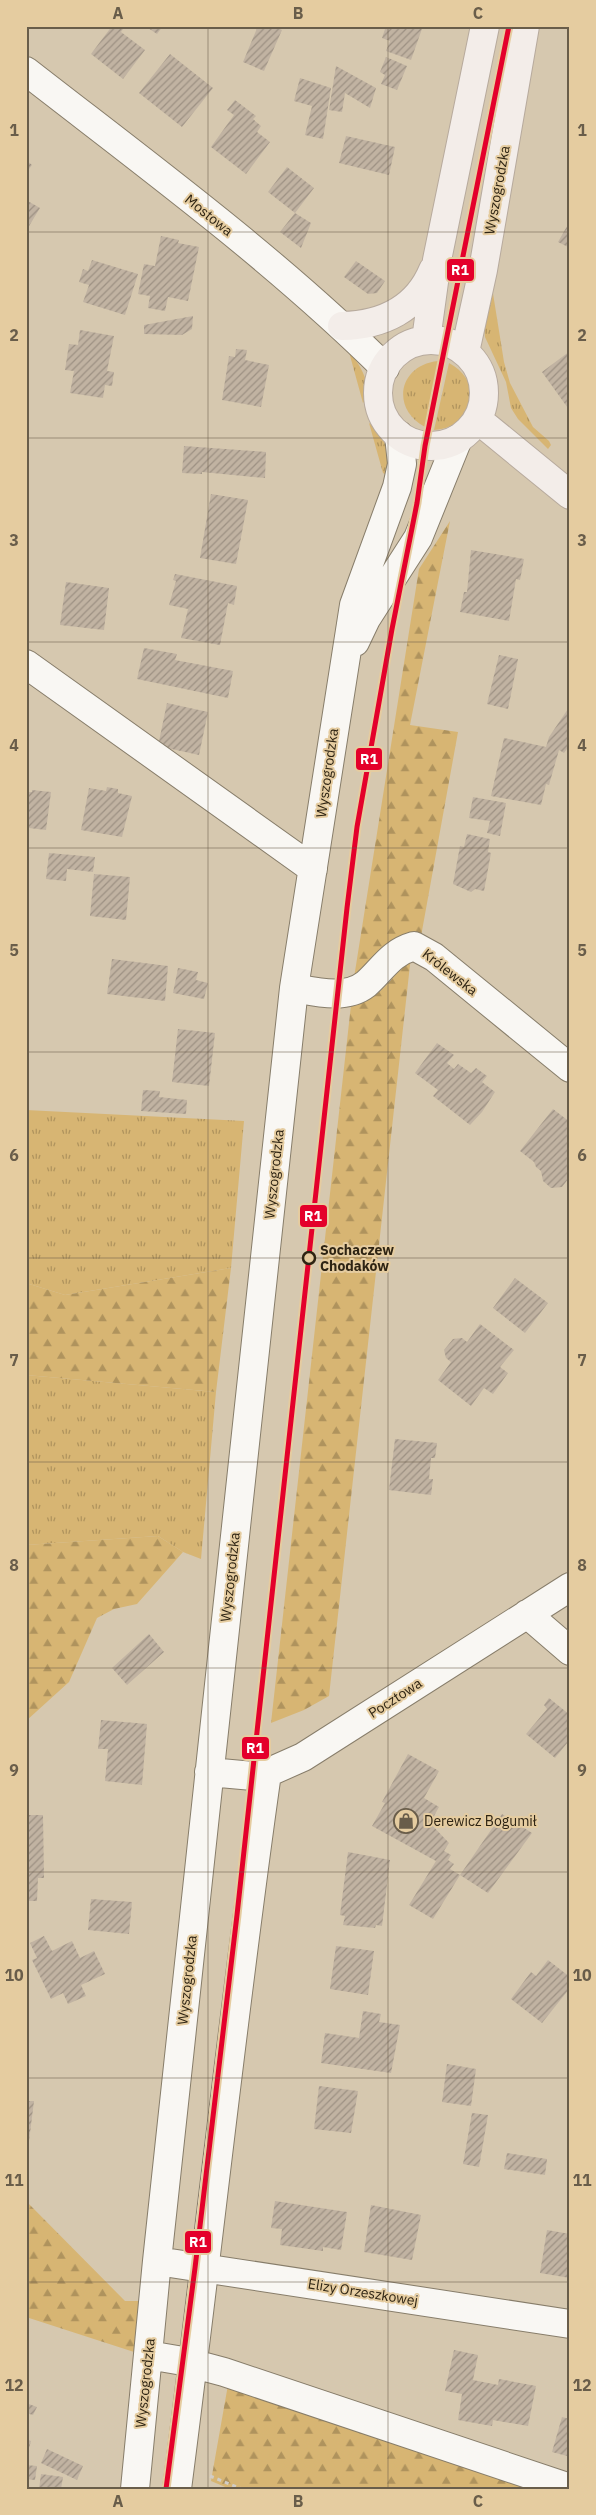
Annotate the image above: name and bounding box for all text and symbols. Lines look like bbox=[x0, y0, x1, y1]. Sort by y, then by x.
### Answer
text: A bbox=[113, 3, 124, 23]
text: B bbox=[293, 3, 304, 23]
text: C bbox=[473, 3, 483, 23]
text: 1 bbox=[9, 120, 19, 140]
text: 1 bbox=[577, 120, 587, 140]
street label: Wyszogrodzka bbox=[480, 144, 514, 236]
street label: Mostowa bbox=[181, 190, 237, 240]
line badge: R1 bbox=[446, 258, 475, 282]
text: R1 bbox=[451, 261, 470, 279]
text: 2 bbox=[9, 325, 19, 345]
text: 2 bbox=[577, 325, 587, 345]
text: 3 bbox=[9, 530, 19, 550]
text: 3 bbox=[577, 530, 587, 550]
street label: Wyszogrodzka bbox=[312, 727, 342, 819]
text: 4 bbox=[9, 735, 19, 755]
text: 4 bbox=[577, 735, 587, 755]
line badge: R1 bbox=[355, 747, 383, 771]
text: R1 bbox=[360, 750, 379, 768]
text: 5 bbox=[9, 940, 19, 960]
text: 5 bbox=[577, 940, 587, 960]
street label: Królewska bbox=[419, 945, 482, 1000]
street label: Wyszogrodzka bbox=[260, 1128, 288, 1220]
text: 6 bbox=[9, 1145, 19, 1165]
text: 6 bbox=[577, 1145, 587, 1165]
line badge: R1 bbox=[299, 1204, 328, 1228]
text: R1 bbox=[304, 1207, 323, 1225]
place label: Sochaczew Chodaków bbox=[320, 1241, 394, 1275]
marker: Sochaczew Chodaków bbox=[302, 1251, 316, 1265]
text: 7 bbox=[9, 1350, 19, 1370]
text: 7 bbox=[577, 1350, 587, 1370]
street label: Wyszogrodzka bbox=[216, 1531, 244, 1623]
text: 8 bbox=[9, 1555, 19, 1575]
text: 8 bbox=[577, 1555, 587, 1575]
street label: Pocztowa bbox=[365, 1674, 426, 1722]
line badge: R1 bbox=[241, 1736, 270, 1760]
text: R1 bbox=[246, 1739, 265, 1757]
text: 9 bbox=[9, 1760, 19, 1780]
text: 9 bbox=[577, 1760, 587, 1780]
shop icon: Derewicz Bogumił bbox=[393, 1808, 419, 1834]
place label: Derewicz Bogumił bbox=[424, 1812, 537, 1830]
street label: Wyszogrodzka bbox=[173, 1934, 201, 2026]
text: 10 bbox=[4, 1965, 24, 1985]
text: 10 bbox=[572, 1965, 592, 1985]
text: 11 bbox=[4, 2170, 24, 2190]
text: 11 bbox=[572, 2170, 592, 2190]
line badge: R1 bbox=[184, 2230, 212, 2254]
text: R1 bbox=[189, 2233, 208, 2251]
street label: Elizy Orzeszkowej bbox=[307, 2274, 419, 2310]
street label: Wyszogrodzka bbox=[131, 2337, 159, 2429]
text: 12 bbox=[4, 2375, 24, 2395]
text: 12 bbox=[572, 2375, 592, 2395]
text: A bbox=[113, 2491, 124, 2511]
text: B bbox=[293, 2491, 304, 2511]
text: C bbox=[473, 2491, 483, 2511]

